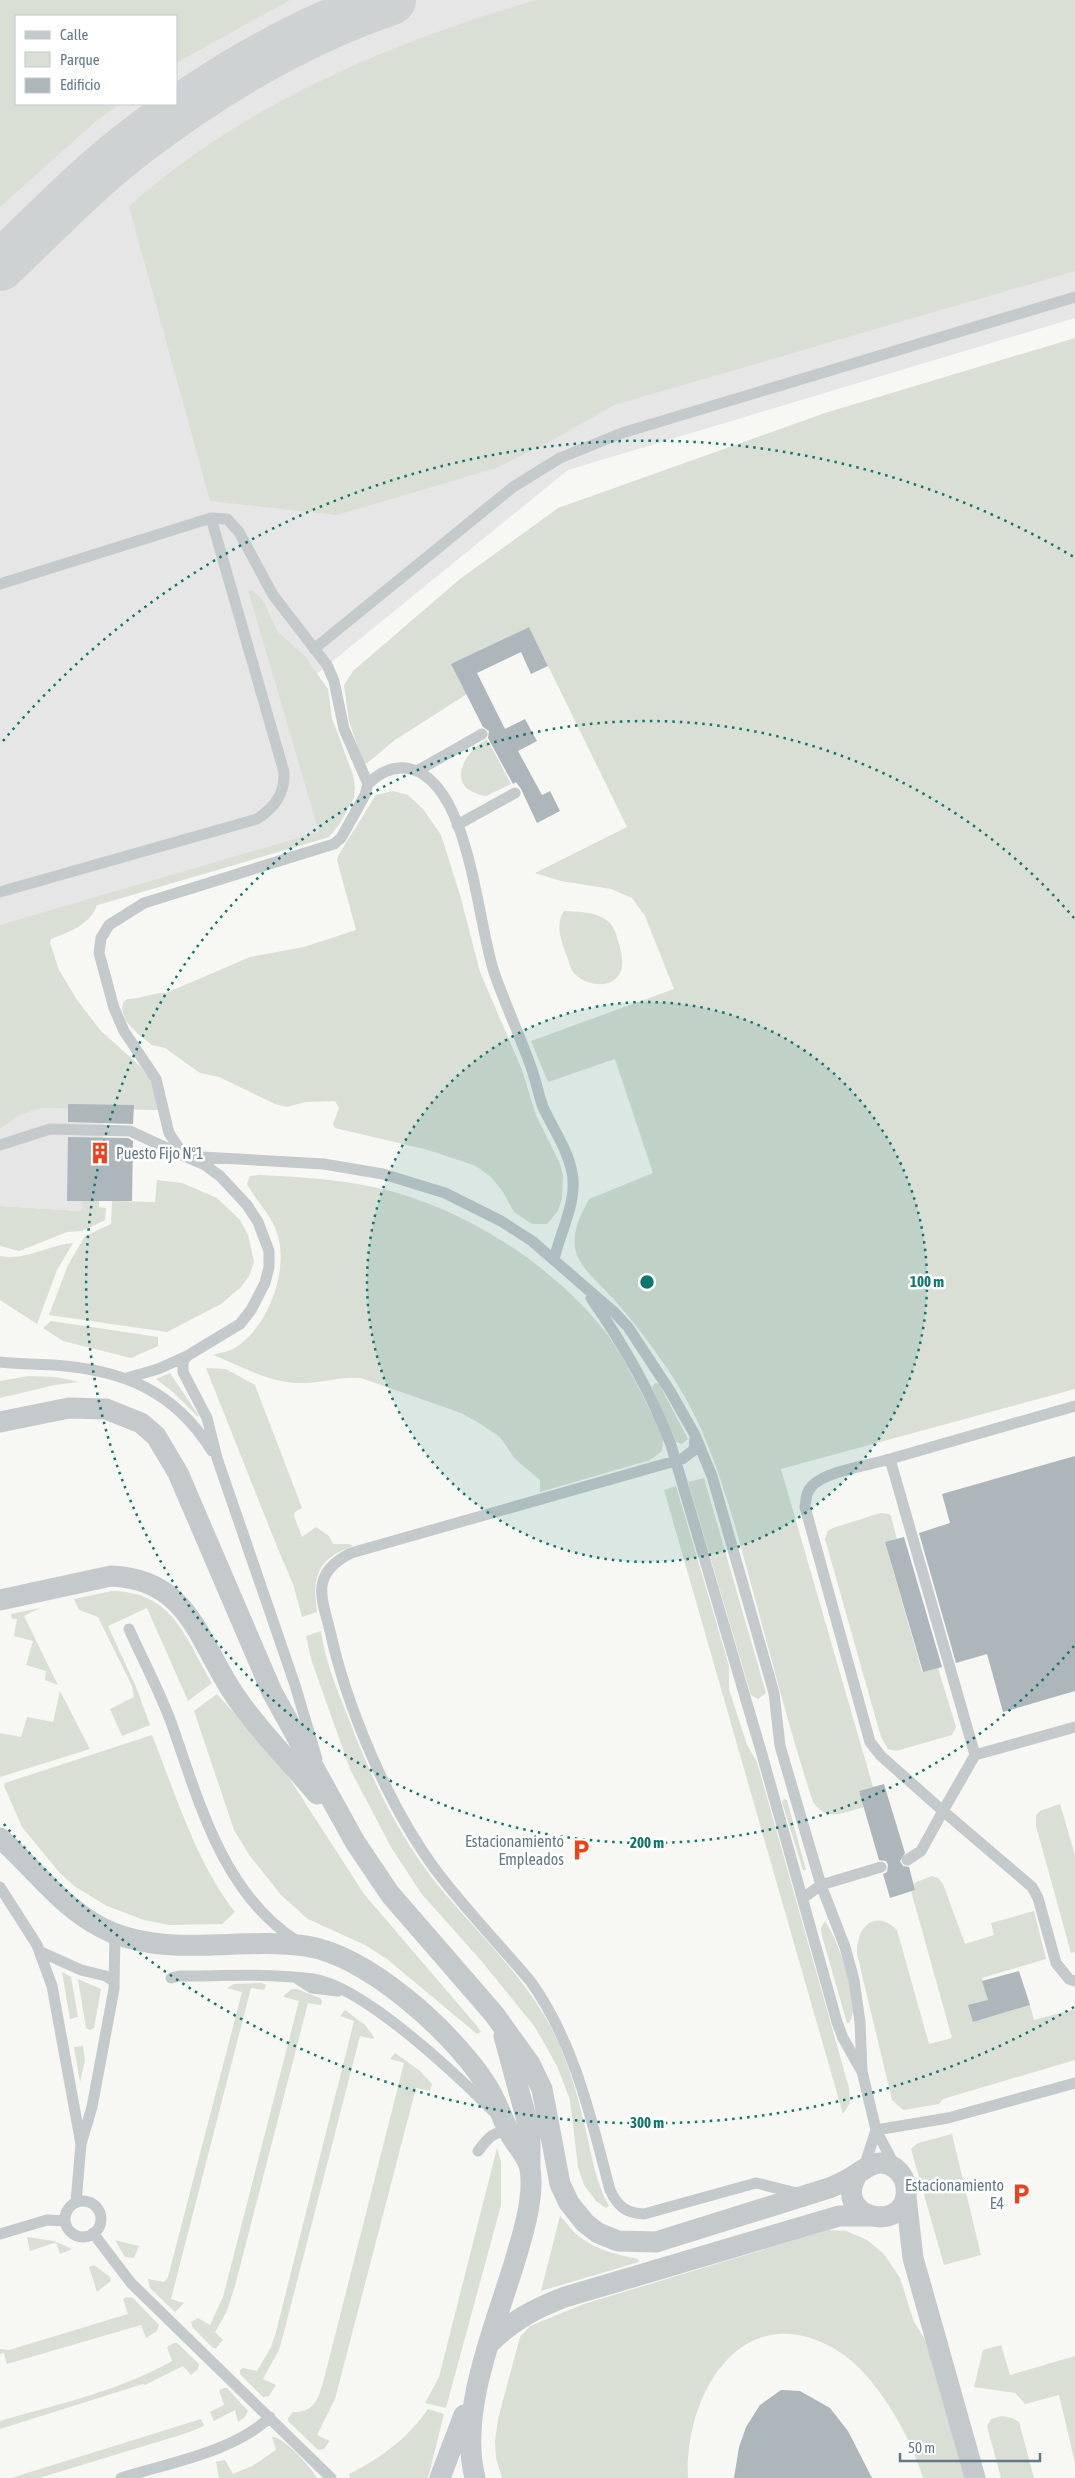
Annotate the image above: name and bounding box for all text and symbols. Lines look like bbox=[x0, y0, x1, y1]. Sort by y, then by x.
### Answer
legend bbox=[15, 15, 178, 105]
text: Calle bbox=[60, 26, 89, 43]
text: Parque bbox=[60, 51, 100, 68]
text: Edificio bbox=[60, 76, 101, 93]
building icon: Puesto Fijo N°1 bbox=[87, 1140, 113, 1166]
place label: Puesto Fijo N°1 bbox=[116, 1144, 204, 1163]
centre of rings bbox=[638, 1273, 656, 1291]
text: 100 m bbox=[910, 1273, 944, 1290]
place label: Estacionamiento Empleados bbox=[465, 1832, 564, 1869]
text: 200 m bbox=[630, 1834, 664, 1851]
parking icon: Estacionamiento Empleados bbox=[568, 1837, 594, 1863]
text: 300 m bbox=[630, 2114, 664, 2131]
place label: Estacionamiento E4 bbox=[905, 2176, 1004, 2212]
parking icon: Estacionamiento E4 bbox=[1008, 2181, 1034, 2207]
scale bar bbox=[900, 2430, 1040, 2462]
text: 50 m bbox=[908, 2439, 935, 2456]

